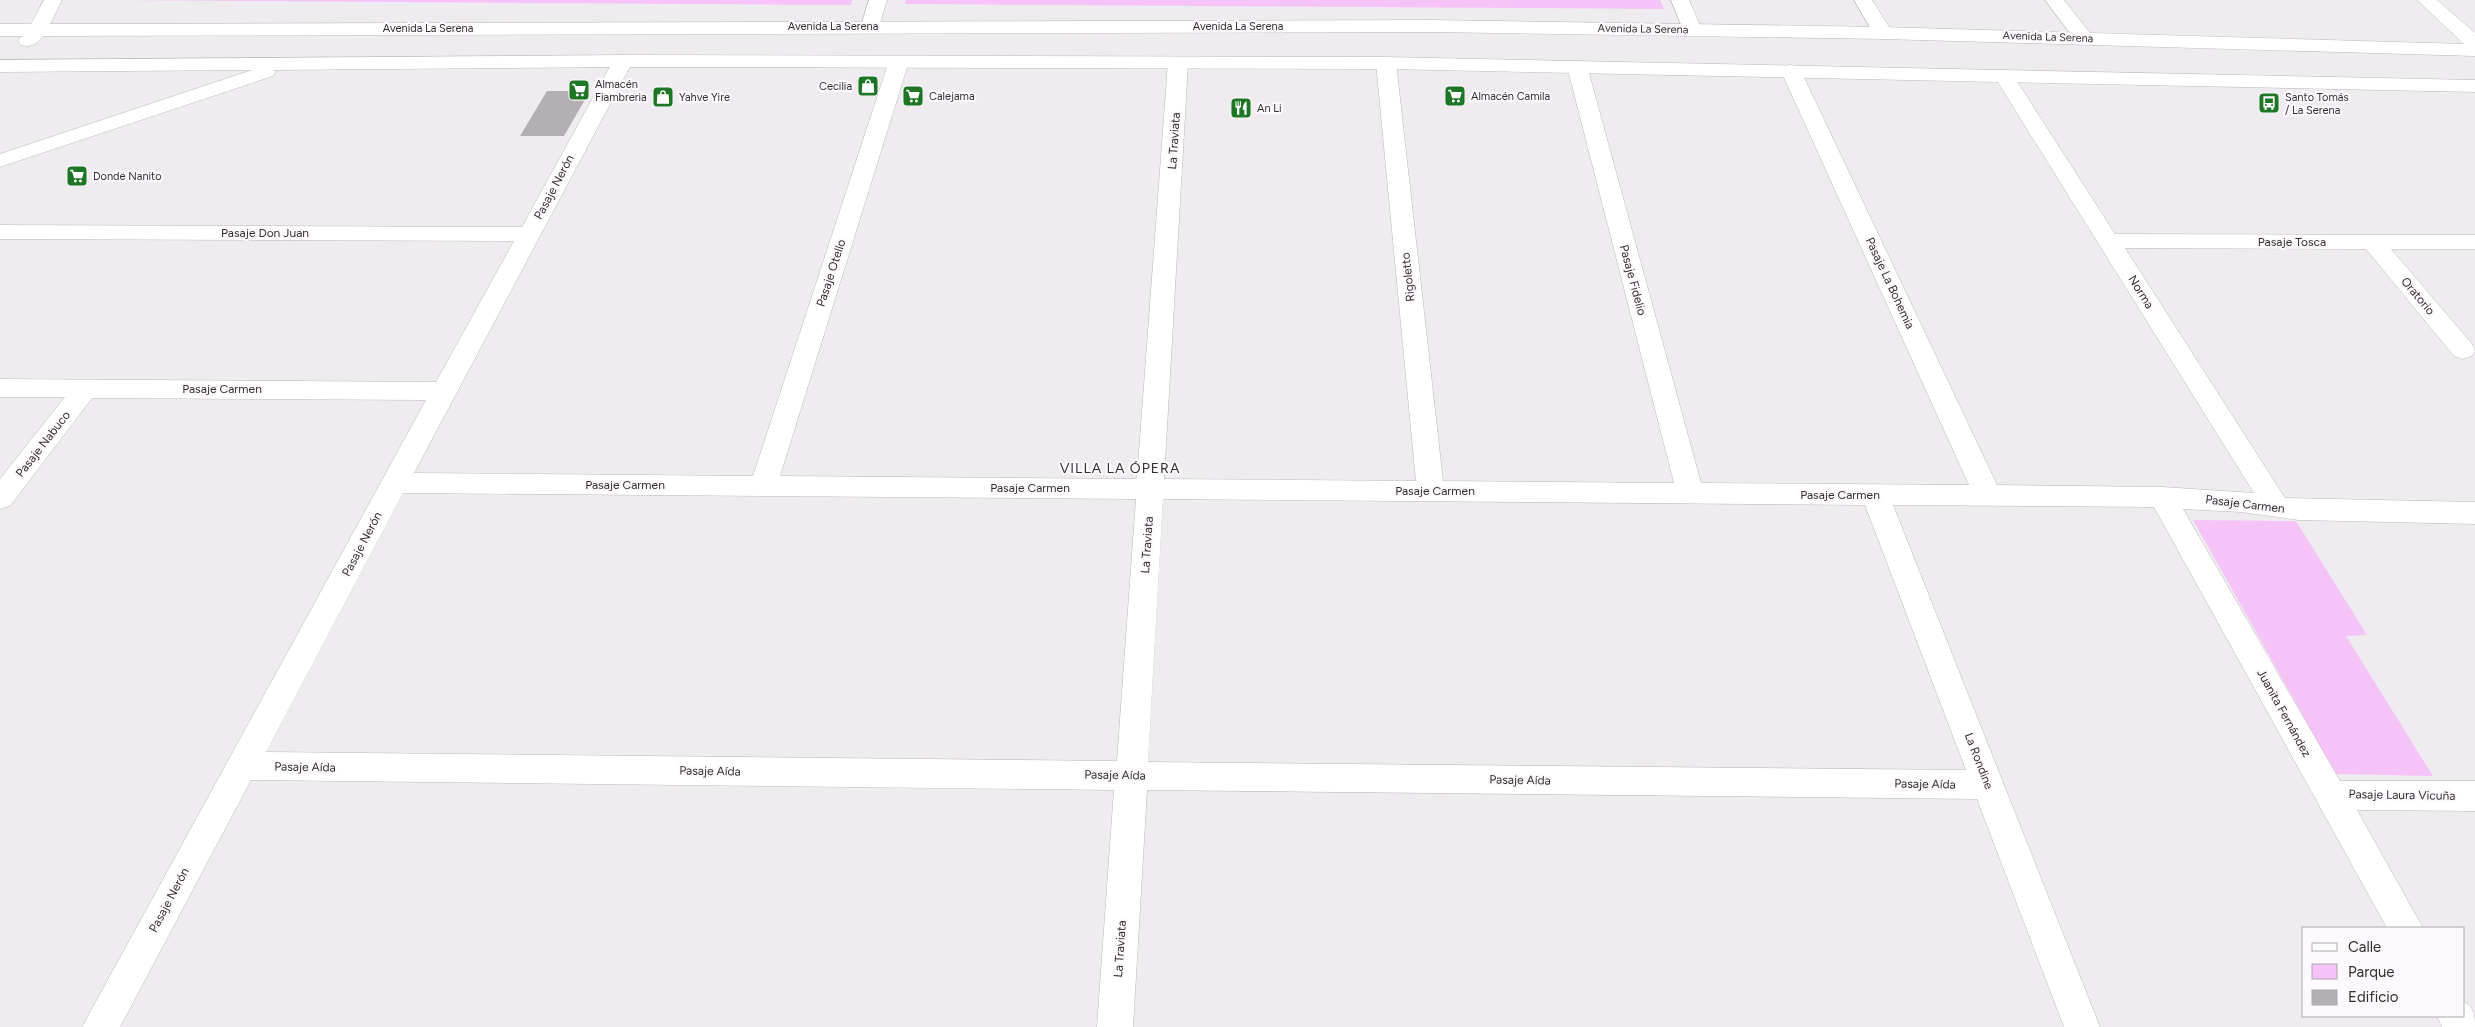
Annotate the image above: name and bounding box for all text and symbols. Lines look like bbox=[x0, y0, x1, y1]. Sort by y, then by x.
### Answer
street label: Avenida La Serena bbox=[788, 20, 878, 33]
street label: Avenida La Serena bbox=[1193, 20, 1283, 33]
street label: Avenida La Serena bbox=[383, 22, 473, 35]
street label: Avenida La Serena bbox=[1598, 22, 1688, 36]
street label: Avenida La Serena bbox=[2002, 29, 2094, 45]
shop icon: Cecilia bbox=[856, 74, 880, 98]
supermarket icon: Almacén Fiambreria bbox=[567, 78, 591, 102]
place label: Almacén Fiambreria bbox=[595, 78, 647, 104]
place label: Cecilia bbox=[819, 80, 852, 93]
supermarket icon: Calejama bbox=[901, 84, 925, 108]
supermarket icon: Almacén Camila bbox=[1443, 84, 1467, 108]
shop icon: Yahve Yire bbox=[651, 85, 675, 109]
place label: Calejama bbox=[929, 90, 975, 103]
place label: Almacén Camila bbox=[1471, 90, 1550, 103]
place label: Yahve Yire bbox=[679, 91, 730, 104]
bus stop icon: Santo Tomás / La Serena bbox=[2257, 91, 2281, 115]
place label: Santo Tomás / La Serena bbox=[2285, 91, 2349, 117]
restaurant icon: An Li bbox=[1229, 96, 1253, 120]
place label: An Li bbox=[1257, 102, 1282, 115]
street label: La Traviata bbox=[1165, 112, 1183, 170]
street label: Pasaje Nerón bbox=[531, 152, 577, 222]
supermarket icon: Donde Nanito bbox=[65, 164, 89, 188]
place label: Donde Nanito bbox=[93, 170, 162, 183]
street label: Pasaje Don Juan bbox=[221, 226, 309, 240]
street label: Pasaje La Bohemia bbox=[1863, 235, 1917, 331]
street label: Pasaje Tosca bbox=[2258, 235, 2326, 249]
street label: Pasaje Otello bbox=[814, 238, 848, 308]
street label: Pasaje Fidelio bbox=[1617, 243, 1649, 317]
street label: Rigoletto bbox=[1398, 252, 1418, 302]
street label: Norma bbox=[2125, 273, 2157, 311]
street label: Oratorio bbox=[2398, 274, 2438, 318]
street label: Pasaje Carmen bbox=[182, 382, 262, 396]
street label: Pasaje Nabuco bbox=[13, 408, 73, 480]
district label: VILLA LA ÓPERA bbox=[1060, 460, 1180, 477]
street label: Pasaje Carmen bbox=[585, 478, 665, 492]
street label: Pasaje Carmen bbox=[990, 481, 1070, 495]
street label: Pasaje Carmen bbox=[1395, 484, 1475, 498]
street label: Pasaje Carmen bbox=[1800, 488, 1880, 502]
street label: Pasaje Carmen bbox=[2205, 492, 2286, 516]
street label: Pasaje Nerón bbox=[339, 509, 385, 579]
street label: La Traviata bbox=[1138, 516, 1156, 574]
street label: Juanita Fernández bbox=[2254, 667, 2314, 759]
street label: La Rondine bbox=[1962, 731, 1996, 792]
street label: Pasaje Aída bbox=[274, 759, 336, 775]
street label: Pasaje Aída bbox=[679, 763, 741, 779]
street label: Pasaje Aída bbox=[1084, 767, 1146, 783]
street label: Pasaje Aída bbox=[1489, 772, 1551, 788]
street label: Pasaje Aída bbox=[1894, 776, 1956, 792]
street label: Pasaje Laura Vicuña bbox=[2349, 787, 2455, 803]
street label: Pasaje Nerón bbox=[146, 865, 192, 935]
street label: La Traviata bbox=[1111, 920, 1129, 978]
legend bbox=[2302, 927, 2465, 1017]
text: Calle bbox=[2348, 938, 2381, 956]
text: Parque bbox=[2348, 963, 2395, 981]
text: Edificio bbox=[2348, 988, 2399, 1006]

